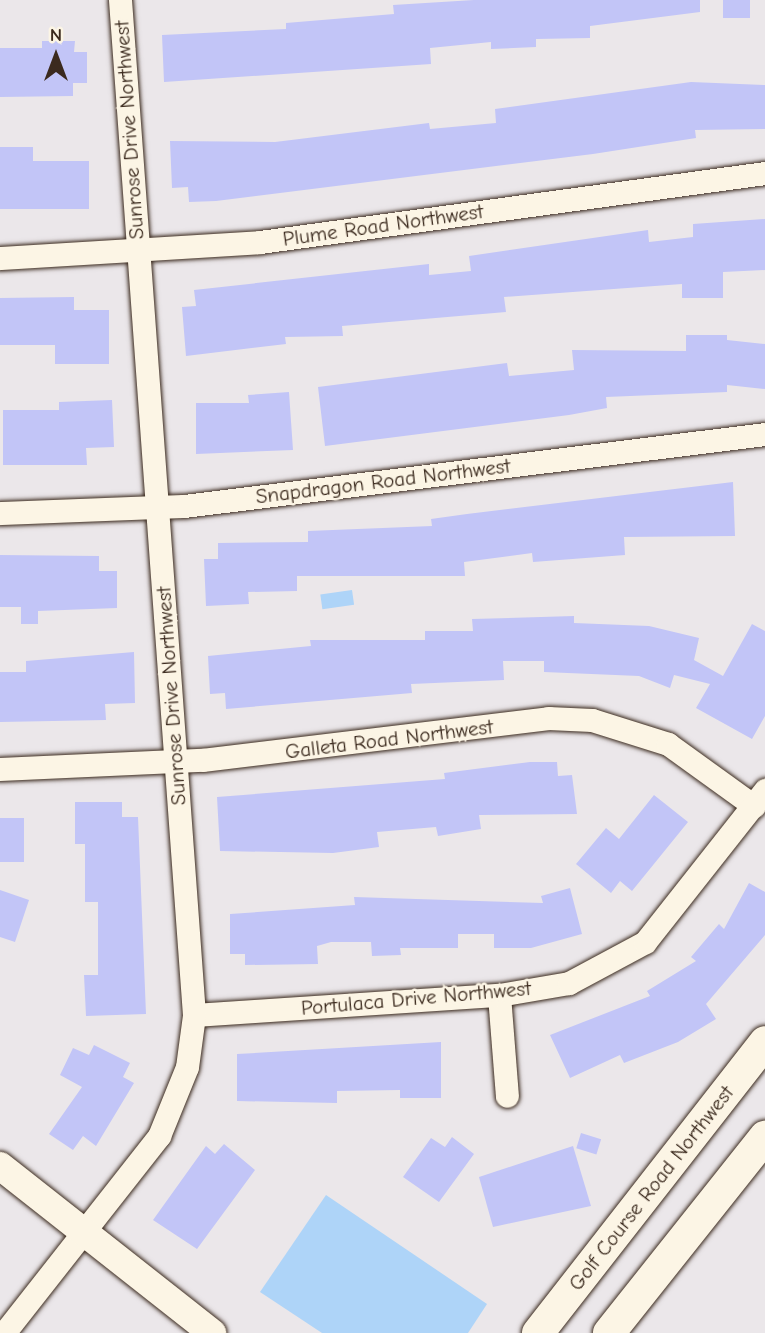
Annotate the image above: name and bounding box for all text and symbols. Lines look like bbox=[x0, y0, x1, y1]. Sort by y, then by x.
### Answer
street label: Sunrose Drive Northwest bbox=[109, 20, 149, 240]
north arrow bbox=[21, 21, 91, 91]
text: N bbox=[50, 24, 62, 46]
street label: Plume Road Northwest bbox=[281, 198, 485, 252]
street label: Snapdragon Road Northwest bbox=[254, 453, 512, 509]
street label: Sunrose Drive Northwest bbox=[151, 586, 191, 806]
street label: Galleta Road Northwest bbox=[284, 714, 494, 764]
street label: Portulaca Drive Northwest bbox=[300, 975, 532, 1021]
street label: Golf Course Road Northwest bbox=[563, 1080, 739, 1296]

